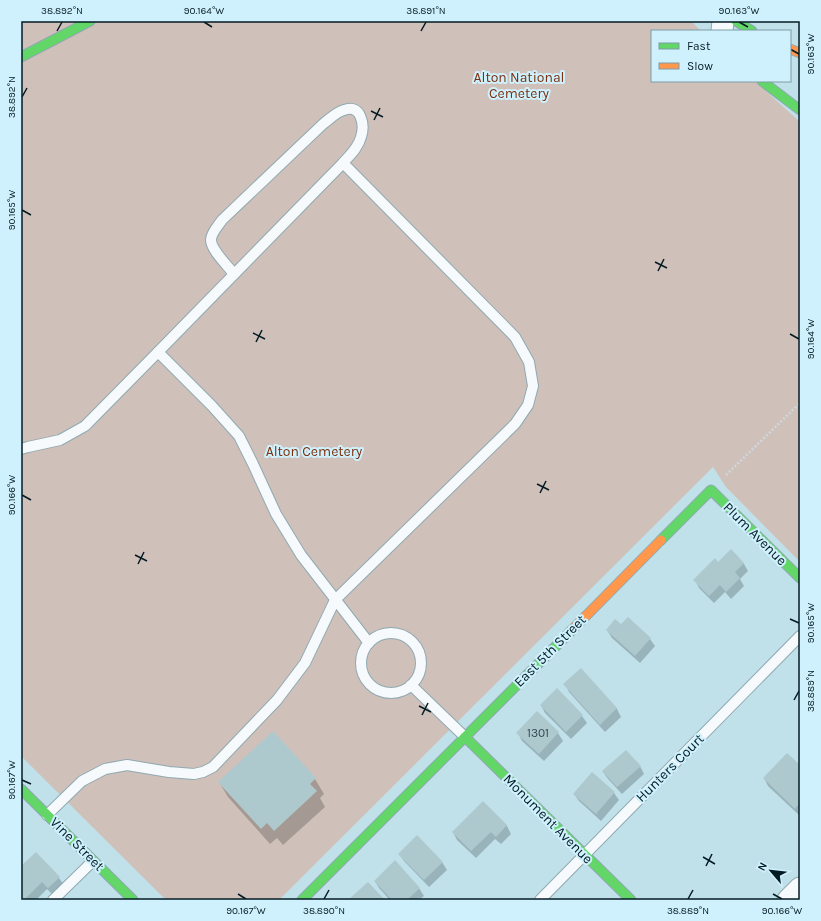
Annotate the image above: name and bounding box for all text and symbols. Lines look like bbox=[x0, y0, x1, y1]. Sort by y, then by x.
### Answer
text: 38.892°N bbox=[41, 5, 83, 17]
text: 90.164°W bbox=[184, 5, 224, 17]
text: 38.891°N bbox=[406, 5, 446, 17]
text: 90.163°W bbox=[719, 5, 759, 17]
legend bbox=[651, 30, 791, 82]
text: 90.163°W bbox=[805, 34, 817, 74]
text: Fast bbox=[687, 39, 711, 53]
text: Slow bbox=[687, 59, 713, 73]
park label: Alton National Cemetery bbox=[473, 69, 565, 102]
text: 38.892°N bbox=[6, 76, 18, 118]
text: 90.165°W bbox=[6, 190, 18, 230]
text: 90.164°W bbox=[805, 319, 817, 359]
park label: Alton Cemetery bbox=[266, 443, 363, 460]
text: 90.166°W bbox=[6, 475, 18, 515]
street label: Plum Avenue bbox=[720, 499, 790, 569]
text: 90.165°W bbox=[805, 603, 817, 643]
street label: East 5th Street bbox=[510, 611, 590, 691]
text: 38.889°N bbox=[805, 670, 817, 712]
house number: 1301 bbox=[527, 726, 549, 740]
street label: Hunters Court bbox=[632, 730, 708, 806]
text: 90.167°W bbox=[6, 760, 18, 800]
street label: Monument Avenue bbox=[500, 771, 596, 867]
street label: Vine Street bbox=[46, 813, 108, 875]
north arrow bbox=[751, 851, 791, 891]
text: N bbox=[755, 860, 770, 873]
text: 90.167°W bbox=[226, 905, 266, 917]
text: 38.890°N bbox=[303, 905, 345, 917]
text: 38.889°N bbox=[667, 905, 709, 917]
text: 90.166°W bbox=[762, 905, 802, 917]

